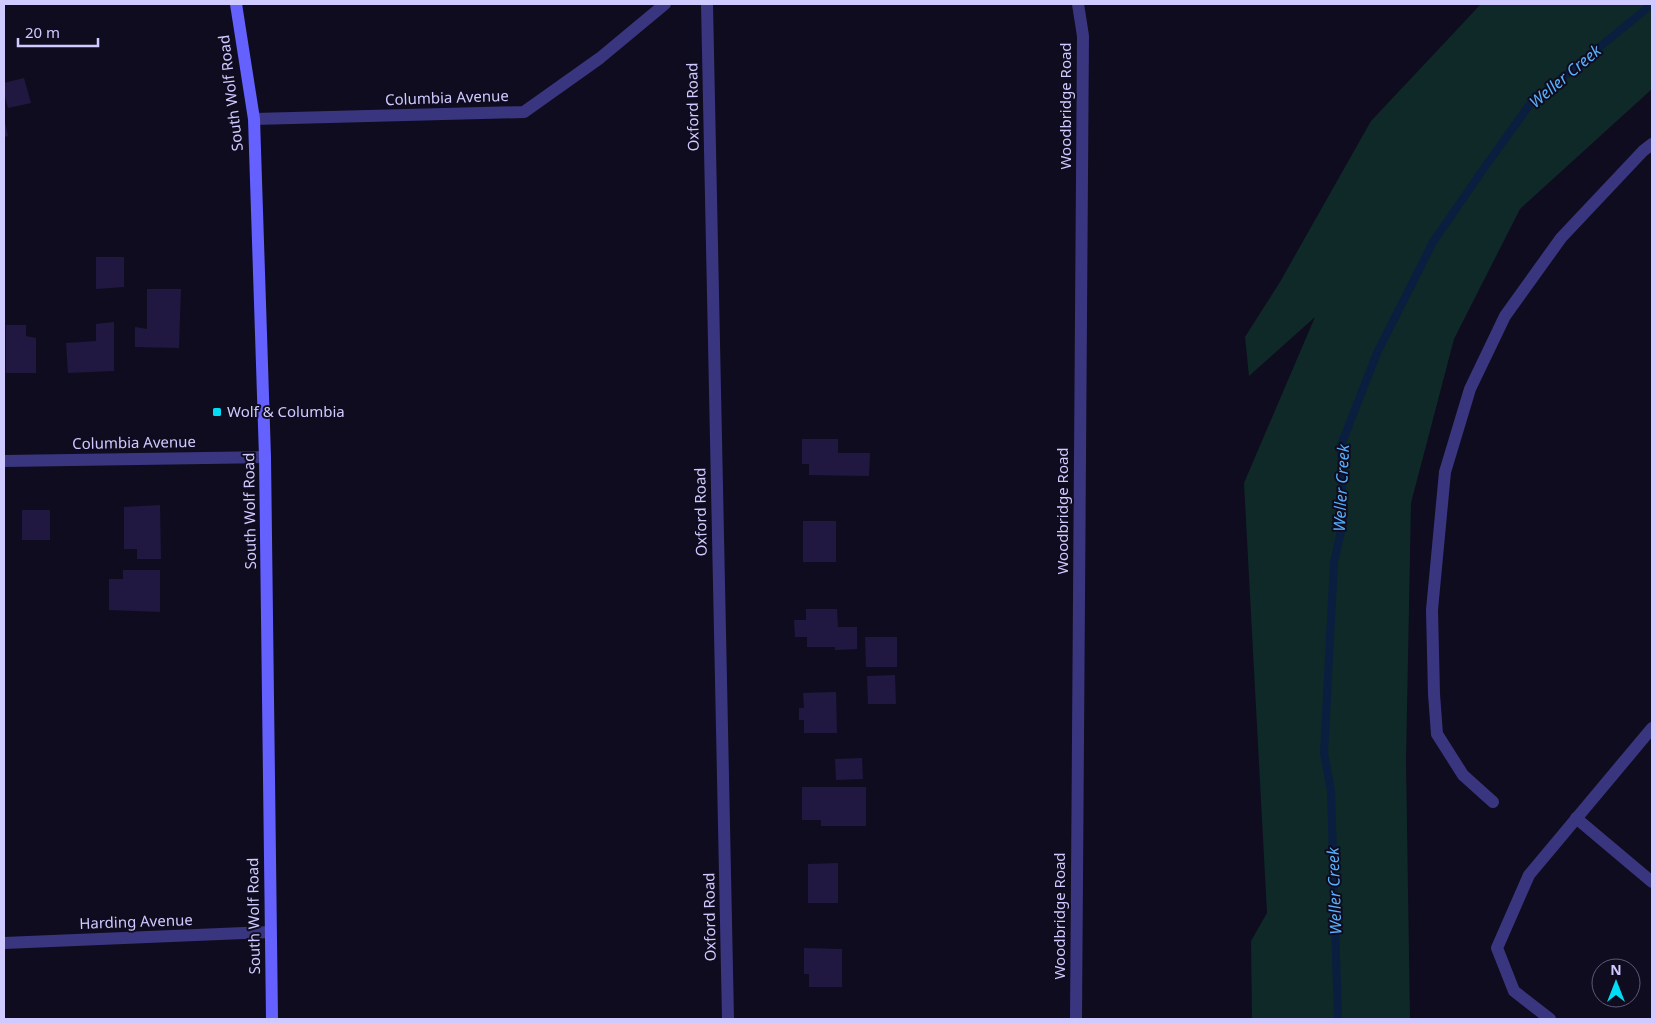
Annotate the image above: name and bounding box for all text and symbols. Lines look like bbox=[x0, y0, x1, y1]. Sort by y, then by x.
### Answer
scale bar bbox=[18, 15, 98, 47]
text: 20 m bbox=[25, 22, 60, 42]
street label: South Wolf Road bbox=[213, 34, 247, 152]
water label: Weller Creek bbox=[1524, 39, 1606, 113]
street label: Woodbridge Road bbox=[1055, 42, 1075, 170]
street label: Oxford Road bbox=[681, 62, 703, 152]
street label: Columbia Avenue bbox=[385, 85, 509, 109]
place label: Wolf & Columbia bbox=[227, 401, 345, 421]
marker: Wolf & Columbia bbox=[211, 406, 223, 418]
street label: Columbia Avenue bbox=[72, 431, 196, 453]
water label: Weller Creek bbox=[1328, 443, 1354, 532]
street label: Woodbridge Road bbox=[1052, 447, 1072, 575]
street label: South Wolf Road bbox=[238, 452, 260, 570]
street label: Oxford Road bbox=[689, 467, 711, 557]
water label: Weller Creek bbox=[1321, 846, 1347, 935]
street label: Woodbridge Road bbox=[1049, 852, 1069, 980]
street label: South Wolf Road bbox=[242, 857, 264, 975]
street label: Oxford Road bbox=[698, 872, 720, 962]
street label: Harding Avenue bbox=[79, 909, 193, 933]
north arrow bbox=[1591, 958, 1641, 1008]
text: N bbox=[1610, 960, 1622, 979]

